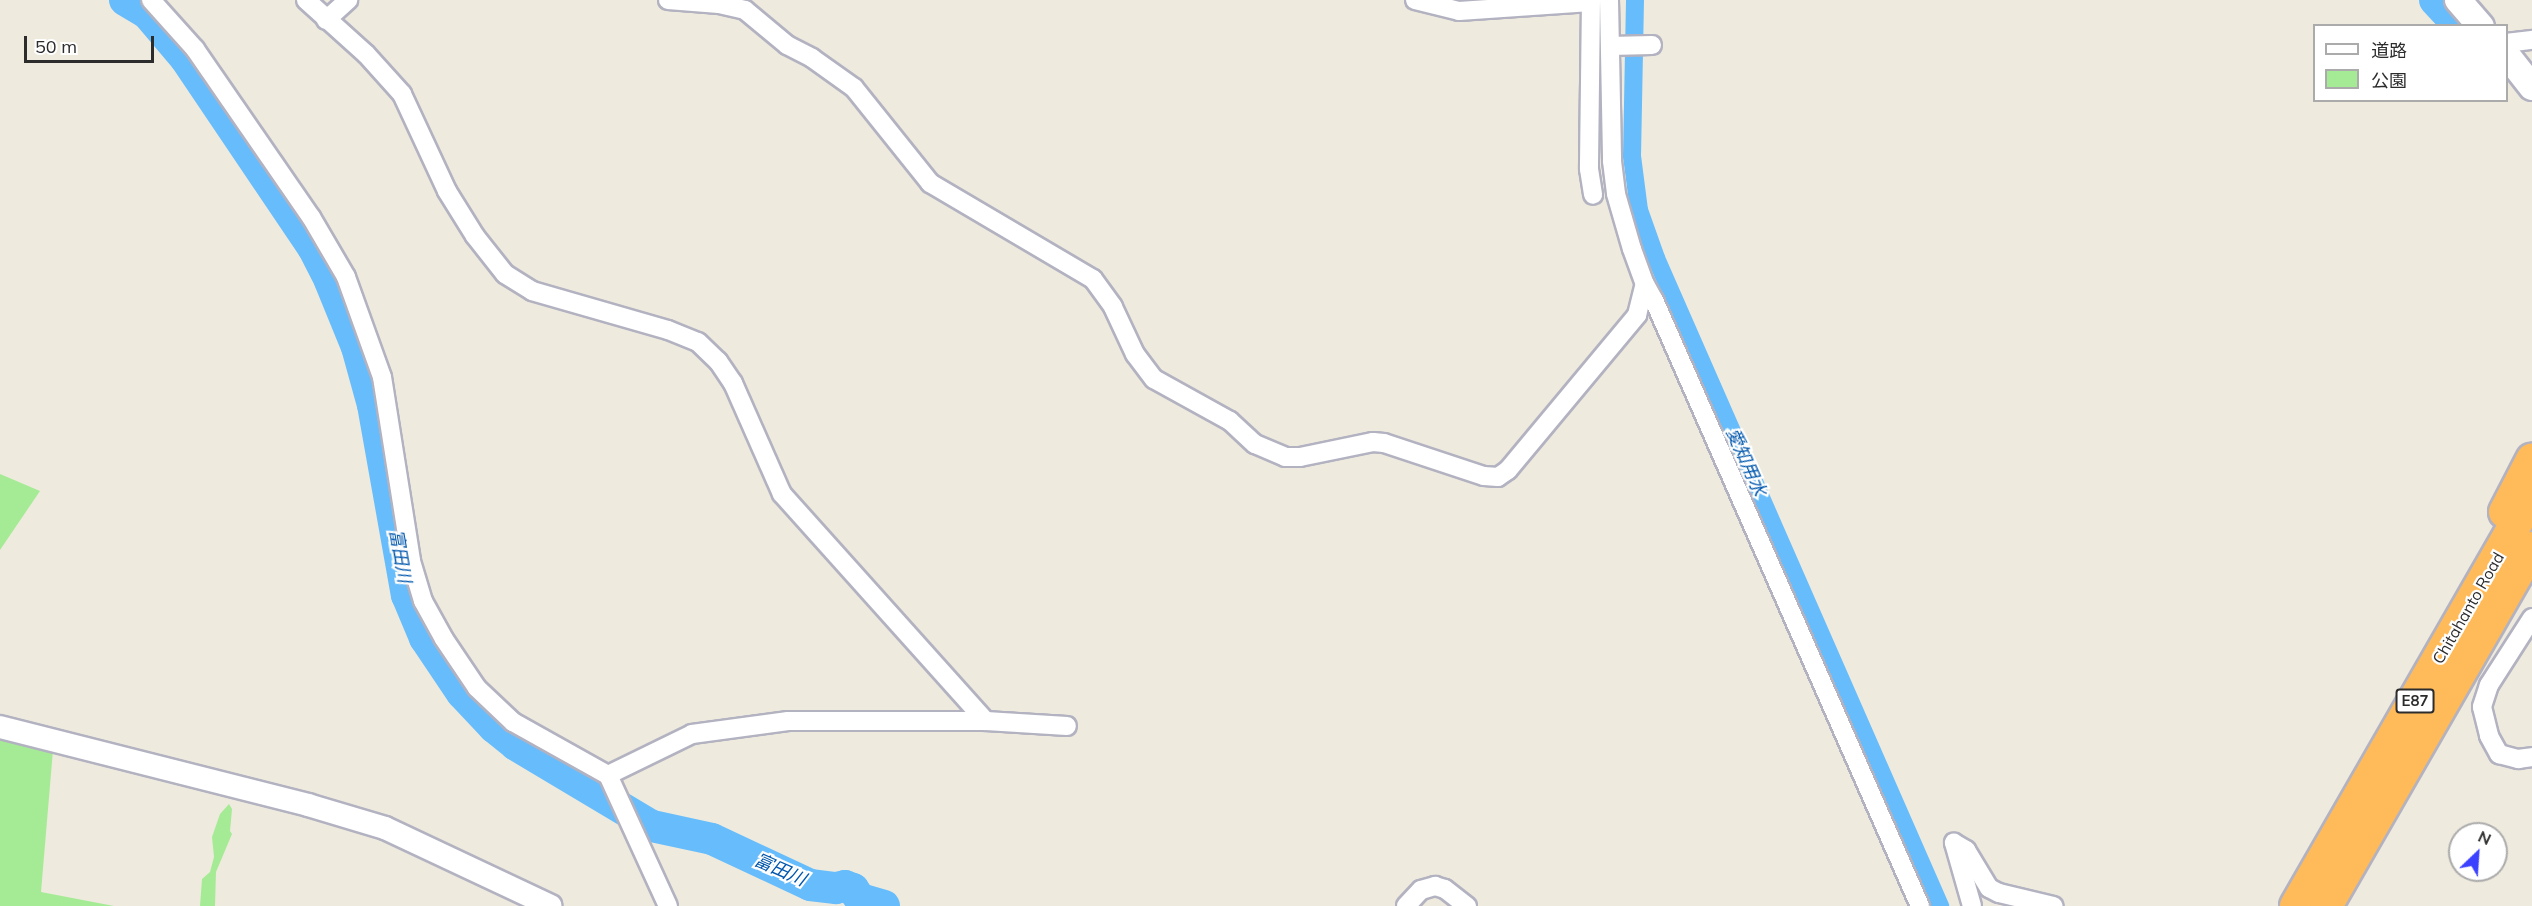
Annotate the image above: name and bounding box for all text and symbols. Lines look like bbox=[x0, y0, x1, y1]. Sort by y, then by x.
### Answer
scale bar bbox=[27, 24, 158, 62]
legend bbox=[2313, 24, 2508, 102]
text: 50 m bbox=[35, 35, 77, 58]
text: 道路 bbox=[2371, 39, 2407, 62]
text: 公園 bbox=[2371, 69, 2407, 92]
water label: 愛知用水 bbox=[1721, 425, 1771, 499]
water label: 富田川 bbox=[385, 528, 415, 584]
street label: Chitahanto Road bbox=[2428, 549, 2508, 667]
road number: E87 bbox=[2396, 689, 2434, 713]
north arrow bbox=[2448, 822, 2508, 882]
text: N bbox=[2475, 826, 2494, 849]
water label: 富田川 bbox=[751, 849, 809, 891]

